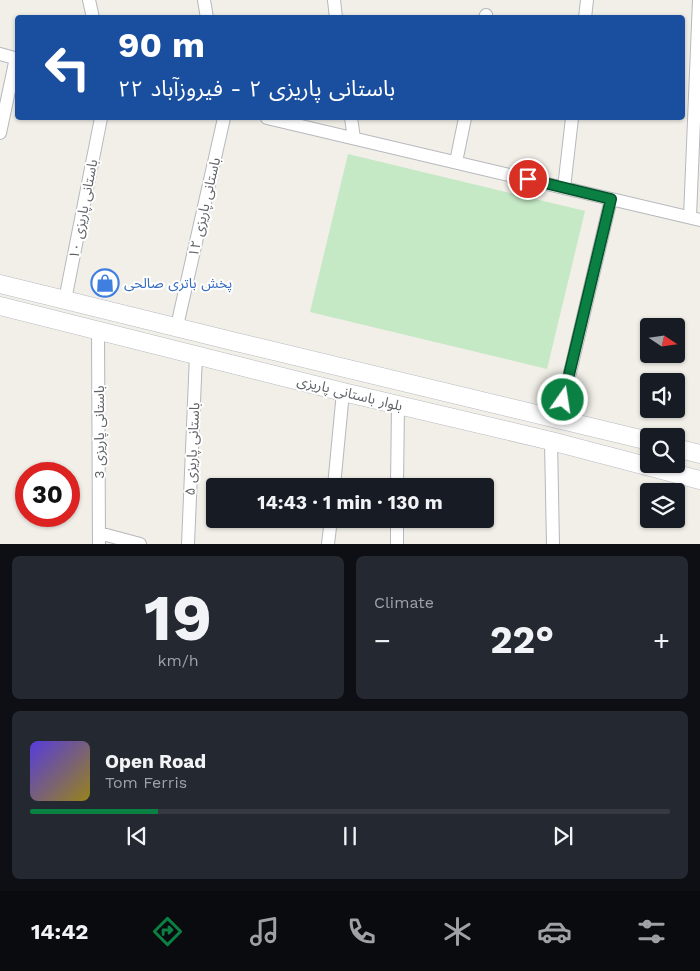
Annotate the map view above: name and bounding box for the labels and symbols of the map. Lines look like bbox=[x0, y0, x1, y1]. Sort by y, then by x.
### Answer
street label: باستانی پاریزی ۱۲ bbox=[185, 156, 225, 259]
street label: باستانی پاریزی ۱۰ bbox=[66, 158, 103, 261]
pin bbox=[507, 158, 549, 200]
shop icon: پخش باتری صالحی bbox=[90, 268, 120, 298]
place label: پخش باتری صالحی bbox=[124, 275, 232, 293]
north arrow bbox=[640, 318, 685, 362]
street label: بلوار باستانی پاریزی bbox=[295, 372, 405, 416]
position arrow bbox=[536, 373, 588, 425]
street label: باستانی پاریزی 3 bbox=[91, 385, 109, 479]
street label: باستانی پاریزی ۵ bbox=[182, 402, 205, 496]
speed limit sign: 30 bbox=[15, 462, 80, 527]

